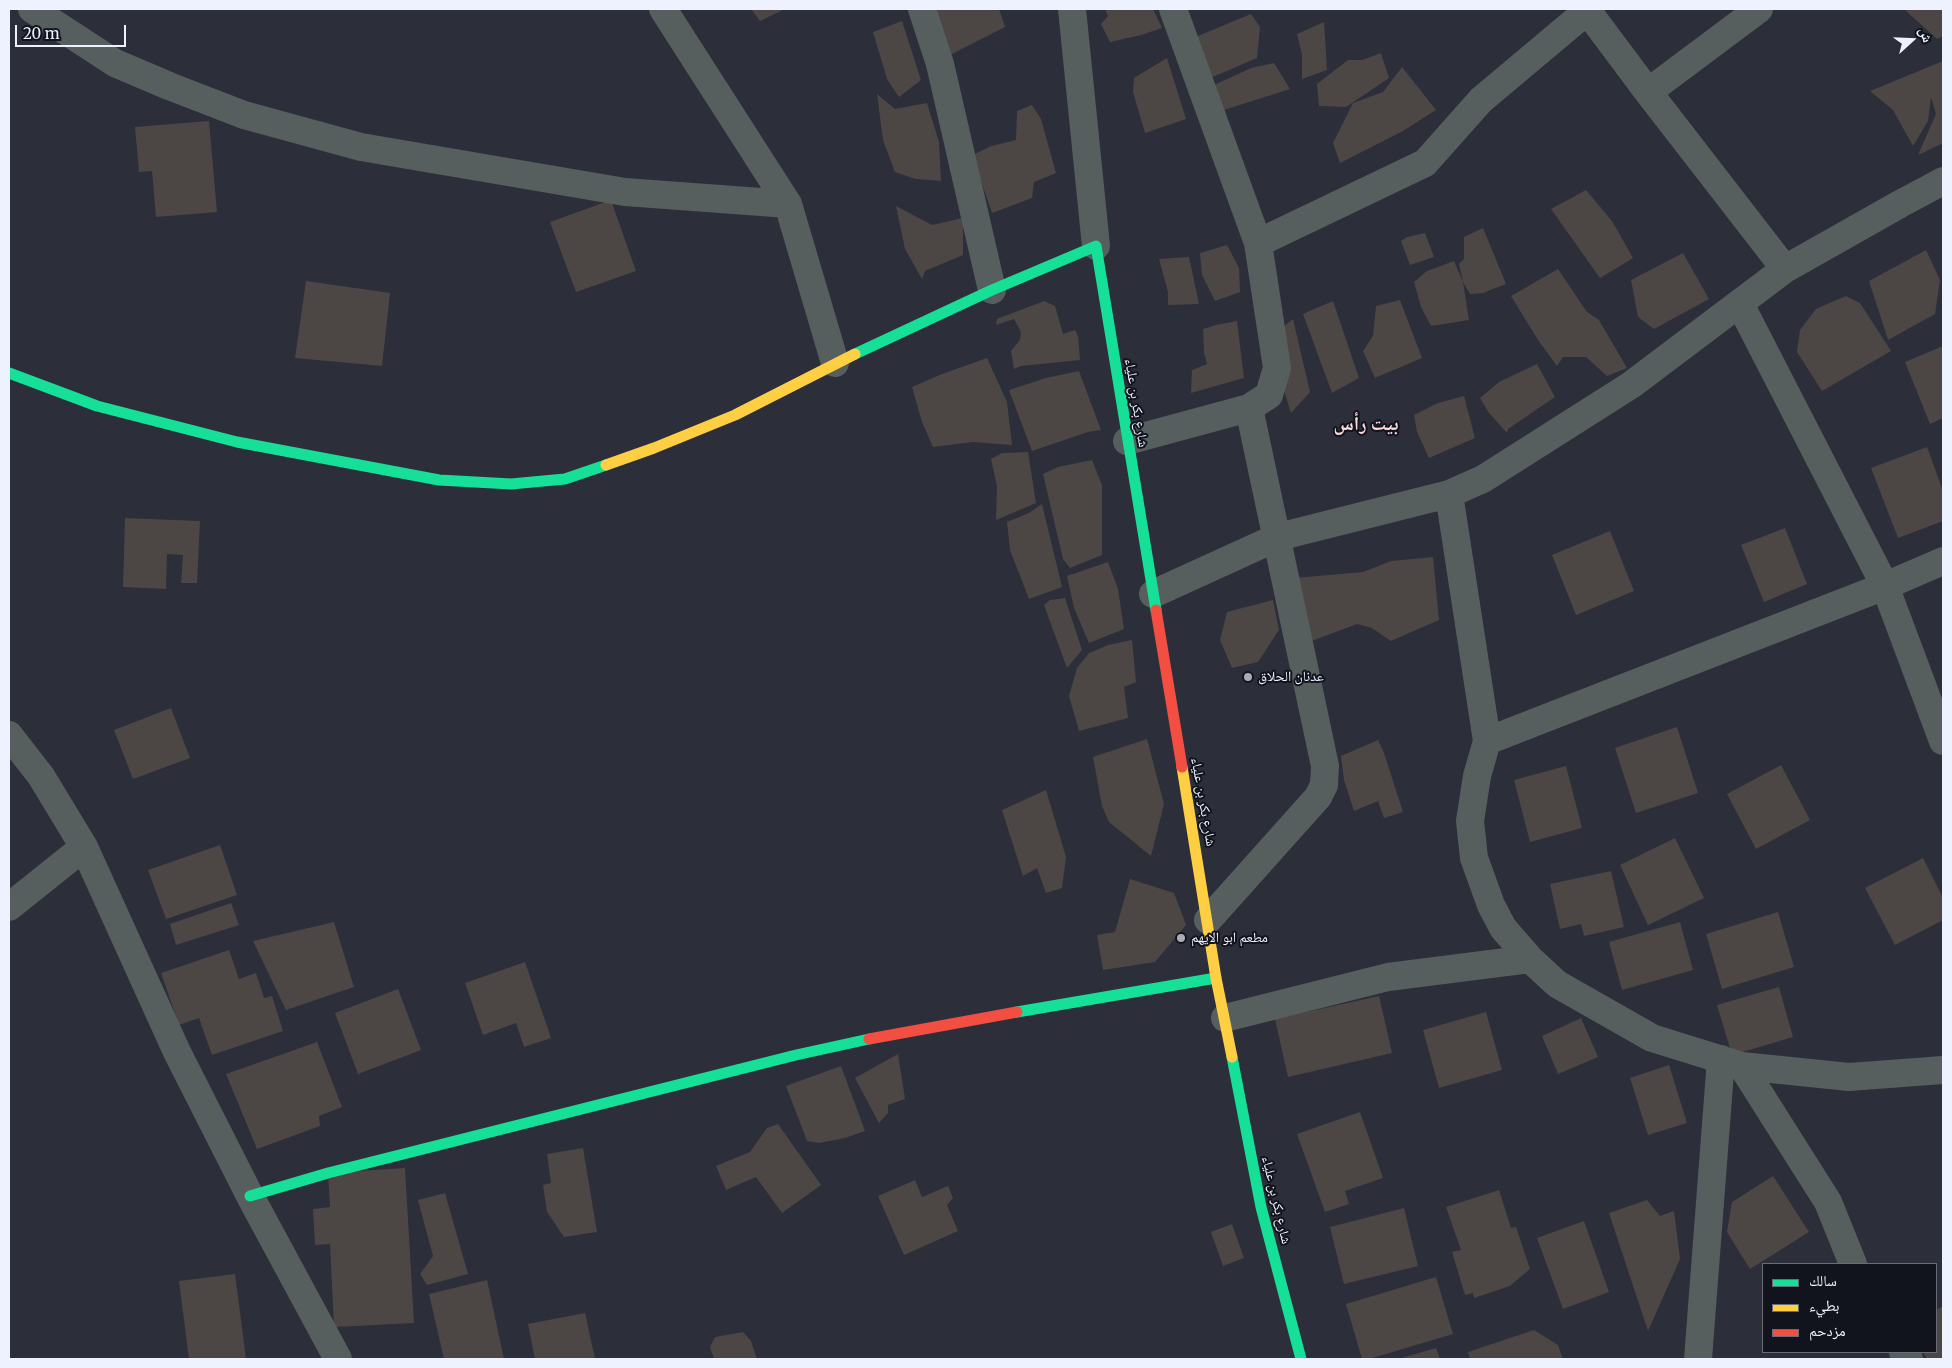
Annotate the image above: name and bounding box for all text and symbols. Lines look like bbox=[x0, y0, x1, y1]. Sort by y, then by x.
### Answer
scale bar bbox=[18, 15, 129, 47]
north arrow bbox=[1887, 15, 1937, 65]
text: 20 m bbox=[23, 24, 60, 43]
text: ش bbox=[1915, 25, 1937, 45]
street label: شارع بكر بن علياء bbox=[1121, 357, 1151, 449]
district label: بيت رأس bbox=[1334, 414, 1398, 436]
place label: عدنان الحلاق bbox=[1258, 669, 1324, 685]
marker: عدنان الحلاق bbox=[1242, 671, 1254, 683]
street label: شارع بكر بن علياء bbox=[1187, 756, 1219, 848]
place label: مطعم ابو الايهم bbox=[1191, 930, 1268, 946]
marker: مطعم ابو الايهم bbox=[1175, 932, 1187, 944]
street label: شارع بكر بن علياء bbox=[1258, 1154, 1294, 1246]
legend bbox=[1762, 1263, 1937, 1353]
text: سالك bbox=[1809, 1271, 1837, 1290]
text: بطيء bbox=[1809, 1296, 1839, 1315]
text: مزدحم bbox=[1809, 1321, 1846, 1340]

